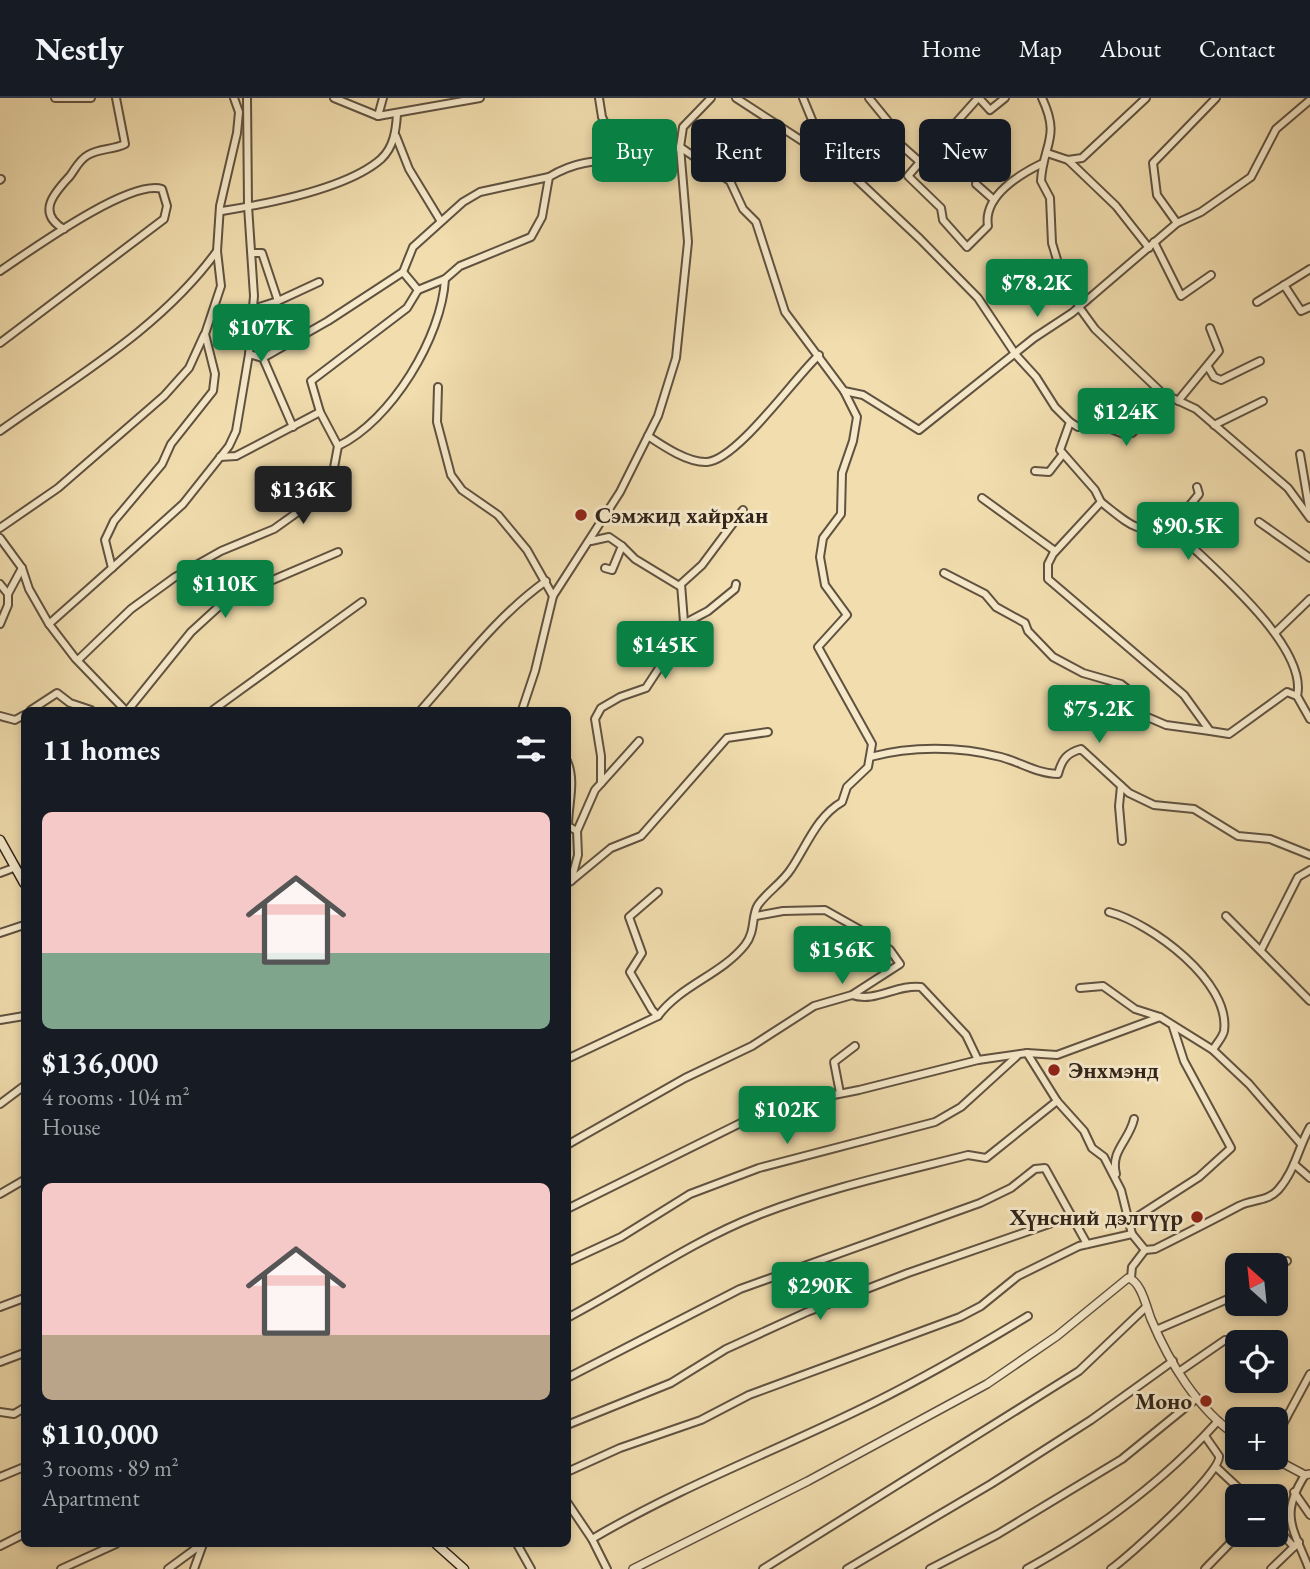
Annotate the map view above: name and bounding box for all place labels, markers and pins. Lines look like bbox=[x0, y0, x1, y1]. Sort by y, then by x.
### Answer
pin: $78.2K bbox=[980, 260, 1094, 319]
pin: $107K bbox=[212, 304, 310, 364]
pin: $124K bbox=[1077, 388, 1175, 448]
pin: $136K bbox=[254, 466, 352, 526]
place label: Сэмжид хайрхан bbox=[595, 500, 768, 530]
pin: $90.5K bbox=[1131, 503, 1245, 562]
marker: Сэмжид хайрхан bbox=[573, 507, 589, 523]
pin: $110K bbox=[176, 560, 274, 620]
pin: $145K bbox=[616, 622, 714, 681]
pin: $75.2K bbox=[1042, 686, 1156, 745]
pin: $156K bbox=[793, 926, 891, 986]
place label: Энхмэнд bbox=[1068, 1055, 1159, 1085]
marker: Энхмэнд bbox=[1046, 1062, 1062, 1078]
pin: $102K bbox=[738, 1086, 836, 1146]
place label: Хүнсний дэлгүүр bbox=[1008, 1202, 1183, 1232]
marker: Хүнсний дэлгүүр bbox=[1189, 1209, 1205, 1225]
pin: $290K bbox=[771, 1262, 869, 1322]
place label: Моно bbox=[1135, 1386, 1192, 1416]
marker: Моно bbox=[1198, 1393, 1214, 1409]

